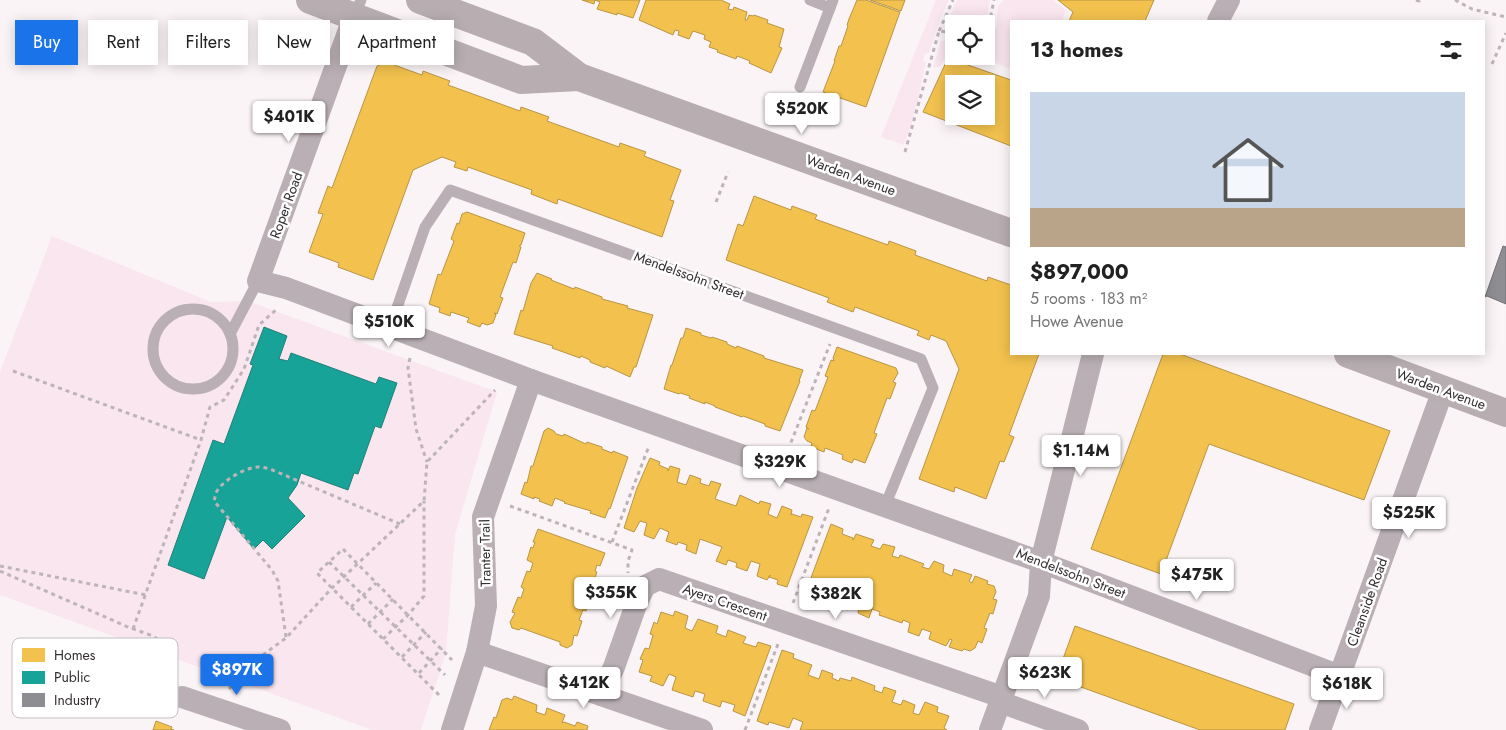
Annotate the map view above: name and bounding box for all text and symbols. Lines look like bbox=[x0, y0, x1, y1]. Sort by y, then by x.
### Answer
map controls bbox=[945, 15, 995, 125]
button: locate bbox=[945, 15, 995, 65]
chip: Buy bbox=[15, 20, 78, 65]
chip: Rent bbox=[88, 20, 158, 65]
chip: Filters bbox=[168, 20, 248, 65]
chip: New bbox=[258, 20, 330, 65]
chip: Apartment bbox=[340, 20, 454, 65]
text: 13 homes bbox=[1030, 35, 1123, 65]
icon: filters bbox=[1437, 36, 1465, 64]
button: layers bbox=[945, 75, 995, 125]
pin: $520K bbox=[767, 92, 837, 135]
text: $520K bbox=[776, 97, 828, 120]
pin: $401K bbox=[254, 100, 324, 143]
text: $401K bbox=[263, 105, 315, 128]
icon: home bbox=[1203, 125, 1293, 215]
street label: Warden Avenue bbox=[803, 149, 899, 201]
street label: Roper Road bbox=[265, 169, 307, 241]
street label: Mendelssohn Street bbox=[631, 246, 747, 304]
text: $897,000 bbox=[1030, 257, 1129, 287]
text: 5 rooms · 183 m² bbox=[1030, 287, 1147, 310]
pin: $510K bbox=[354, 306, 424, 348]
text: $510K bbox=[364, 310, 414, 333]
text: Howe Avenue bbox=[1030, 310, 1123, 333]
street label: Warden Avenue bbox=[1393, 363, 1489, 415]
pin: $1.14M bbox=[1040, 434, 1122, 477]
text: $1.14M bbox=[1053, 439, 1109, 462]
pin: $329K bbox=[745, 446, 815, 488]
text: $329K bbox=[754, 450, 806, 473]
pin: $525K bbox=[1374, 496, 1444, 539]
text: $525K bbox=[1383, 501, 1435, 524]
street label: Tranter Trail bbox=[474, 519, 496, 587]
street label: Mendelssohn Street bbox=[1013, 543, 1129, 603]
street label: Cleanside Road bbox=[1342, 555, 1392, 649]
pin: $475K bbox=[1162, 558, 1232, 601]
text: $475K bbox=[1171, 563, 1223, 586]
pin: $355K bbox=[576, 576, 646, 619]
street label: Ayers Crescent bbox=[680, 578, 770, 626]
pin: $382K bbox=[801, 578, 871, 620]
text: $355K bbox=[585, 581, 637, 604]
text: $382K bbox=[810, 582, 862, 605]
legend bbox=[12, 638, 178, 718]
text: Homes bbox=[54, 645, 96, 665]
pin: $897K bbox=[202, 654, 272, 696]
pin: $623K bbox=[1010, 656, 1080, 699]
text: $897K bbox=[211, 658, 263, 681]
text: $623K bbox=[1019, 661, 1071, 684]
pin: $412K bbox=[549, 666, 619, 709]
text: Public bbox=[54, 667, 90, 687]
pin: $618K bbox=[1312, 668, 1382, 710]
text: $412K bbox=[559, 671, 609, 694]
text: $618K bbox=[1322, 672, 1372, 695]
text: Industry bbox=[54, 690, 101, 710]

